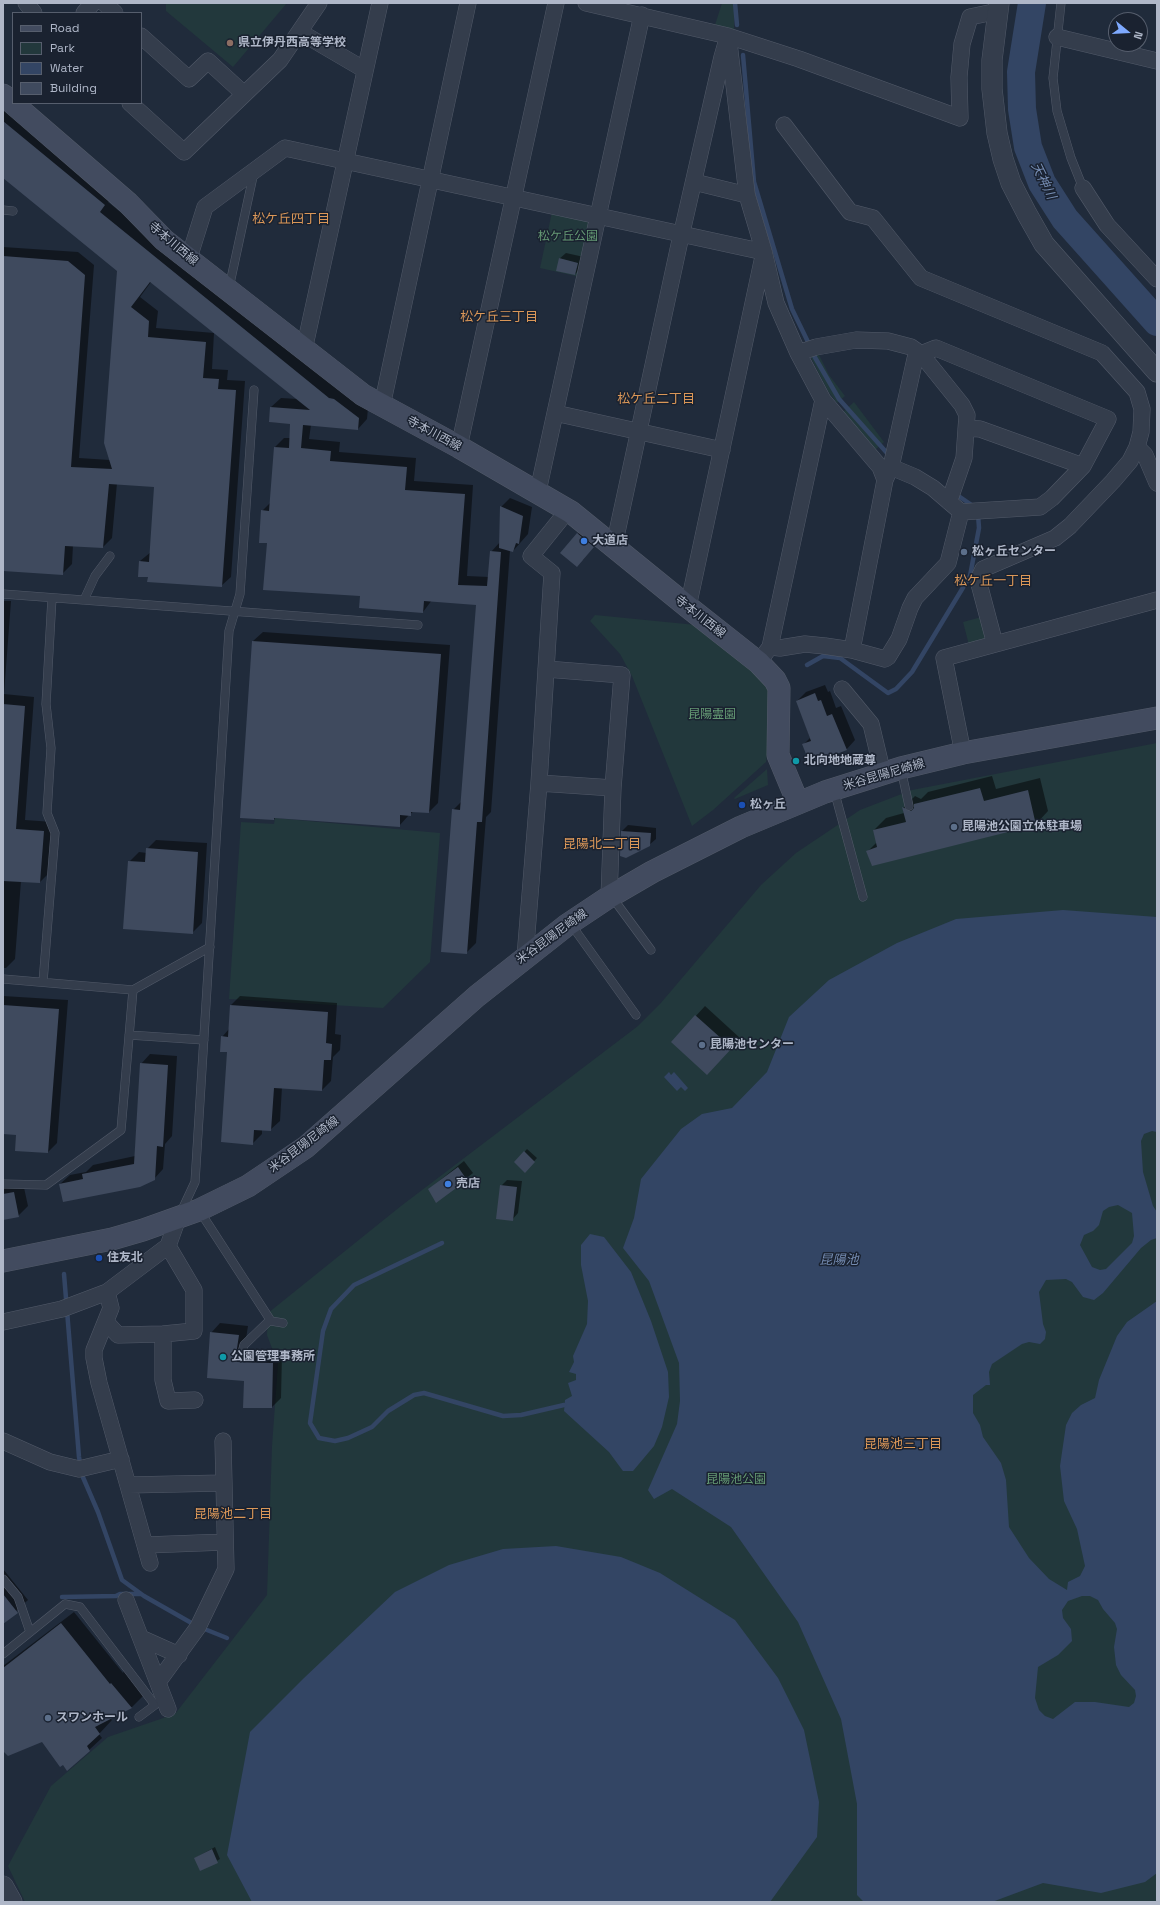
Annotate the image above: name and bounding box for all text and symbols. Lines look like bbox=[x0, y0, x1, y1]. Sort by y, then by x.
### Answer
legend bbox=[12, 12, 142, 104]
north arrow bbox=[1108, 12, 1148, 52]
text: Road bbox=[50, 20, 79, 36]
text: N bbox=[1131, 30, 1146, 41]
place label: 県立伊丹西高等学校 bbox=[238, 36, 346, 50]
marker: 県立伊丹西高等学校 bbox=[225, 38, 235, 48]
text: Park bbox=[50, 40, 75, 56]
text: Water bbox=[50, 60, 84, 76]
text: Building bbox=[50, 80, 97, 96]
water label: 天神川 bbox=[1027, 160, 1059, 202]
district label: 松ケ丘四丁目 bbox=[252, 211, 330, 227]
street label: 寺本川西線 bbox=[145, 219, 201, 269]
park label: 松ケ丘公園 bbox=[538, 230, 598, 244]
district label: 松ケ丘三丁目 bbox=[460, 309, 538, 325]
district label: 松ケ丘二丁目 bbox=[617, 391, 695, 407]
street label: 寺本川西線 bbox=[404, 414, 464, 454]
place label: 大道店 bbox=[592, 534, 628, 548]
marker: 大道店 bbox=[579, 536, 589, 546]
place label: 松ヶ丘センター bbox=[972, 545, 1056, 559]
marker: 松ヶ丘センター bbox=[959, 547, 969, 557]
district label: 松ケ丘一丁目 bbox=[954, 573, 1032, 589]
street label: 寺本川西線 bbox=[672, 593, 728, 641]
park label: 昆陽霊園 bbox=[688, 708, 736, 722]
place label: 北向地地蔵尊 bbox=[804, 754, 876, 768]
marker: 北向地地蔵尊 bbox=[791, 756, 801, 766]
street label: 米谷昆陽尼崎線 bbox=[842, 757, 926, 793]
place label: 松ヶ丘 bbox=[750, 798, 786, 812]
marker: 松ヶ丘 bbox=[737, 800, 747, 810]
place label: 昆陽池公園立体駐車場 bbox=[962, 820, 1082, 834]
marker: 昆陽池公園立体駐車場 bbox=[949, 822, 959, 832]
district label: 昆陽北二丁目 bbox=[563, 836, 641, 852]
street label: 米谷昆陽尼崎線 bbox=[514, 906, 590, 968]
place label: 昆陽池センター bbox=[710, 1038, 794, 1052]
marker: 昆陽池センター bbox=[697, 1040, 707, 1050]
street label: 米谷昆陽尼崎線 bbox=[266, 1114, 342, 1176]
place label: 売店 bbox=[456, 1177, 480, 1191]
marker: 売店 bbox=[443, 1179, 453, 1189]
place label: 住友北 bbox=[107, 1251, 143, 1265]
water label: 昆陽池 bbox=[820, 1252, 858, 1268]
marker: 住友北 bbox=[94, 1253, 104, 1263]
place label: 公園管理事務所 bbox=[231, 1350, 315, 1364]
marker: 公園管理事務所 bbox=[218, 1352, 228, 1362]
district label: 昆陽池三丁目 bbox=[864, 1436, 942, 1452]
park label: 昆陽池公園 bbox=[706, 1473, 766, 1487]
district label: 昆陽池二丁目 bbox=[194, 1506, 272, 1522]
place label: スワンホール bbox=[56, 1711, 128, 1725]
marker: スワンホール bbox=[43, 1713, 53, 1723]

